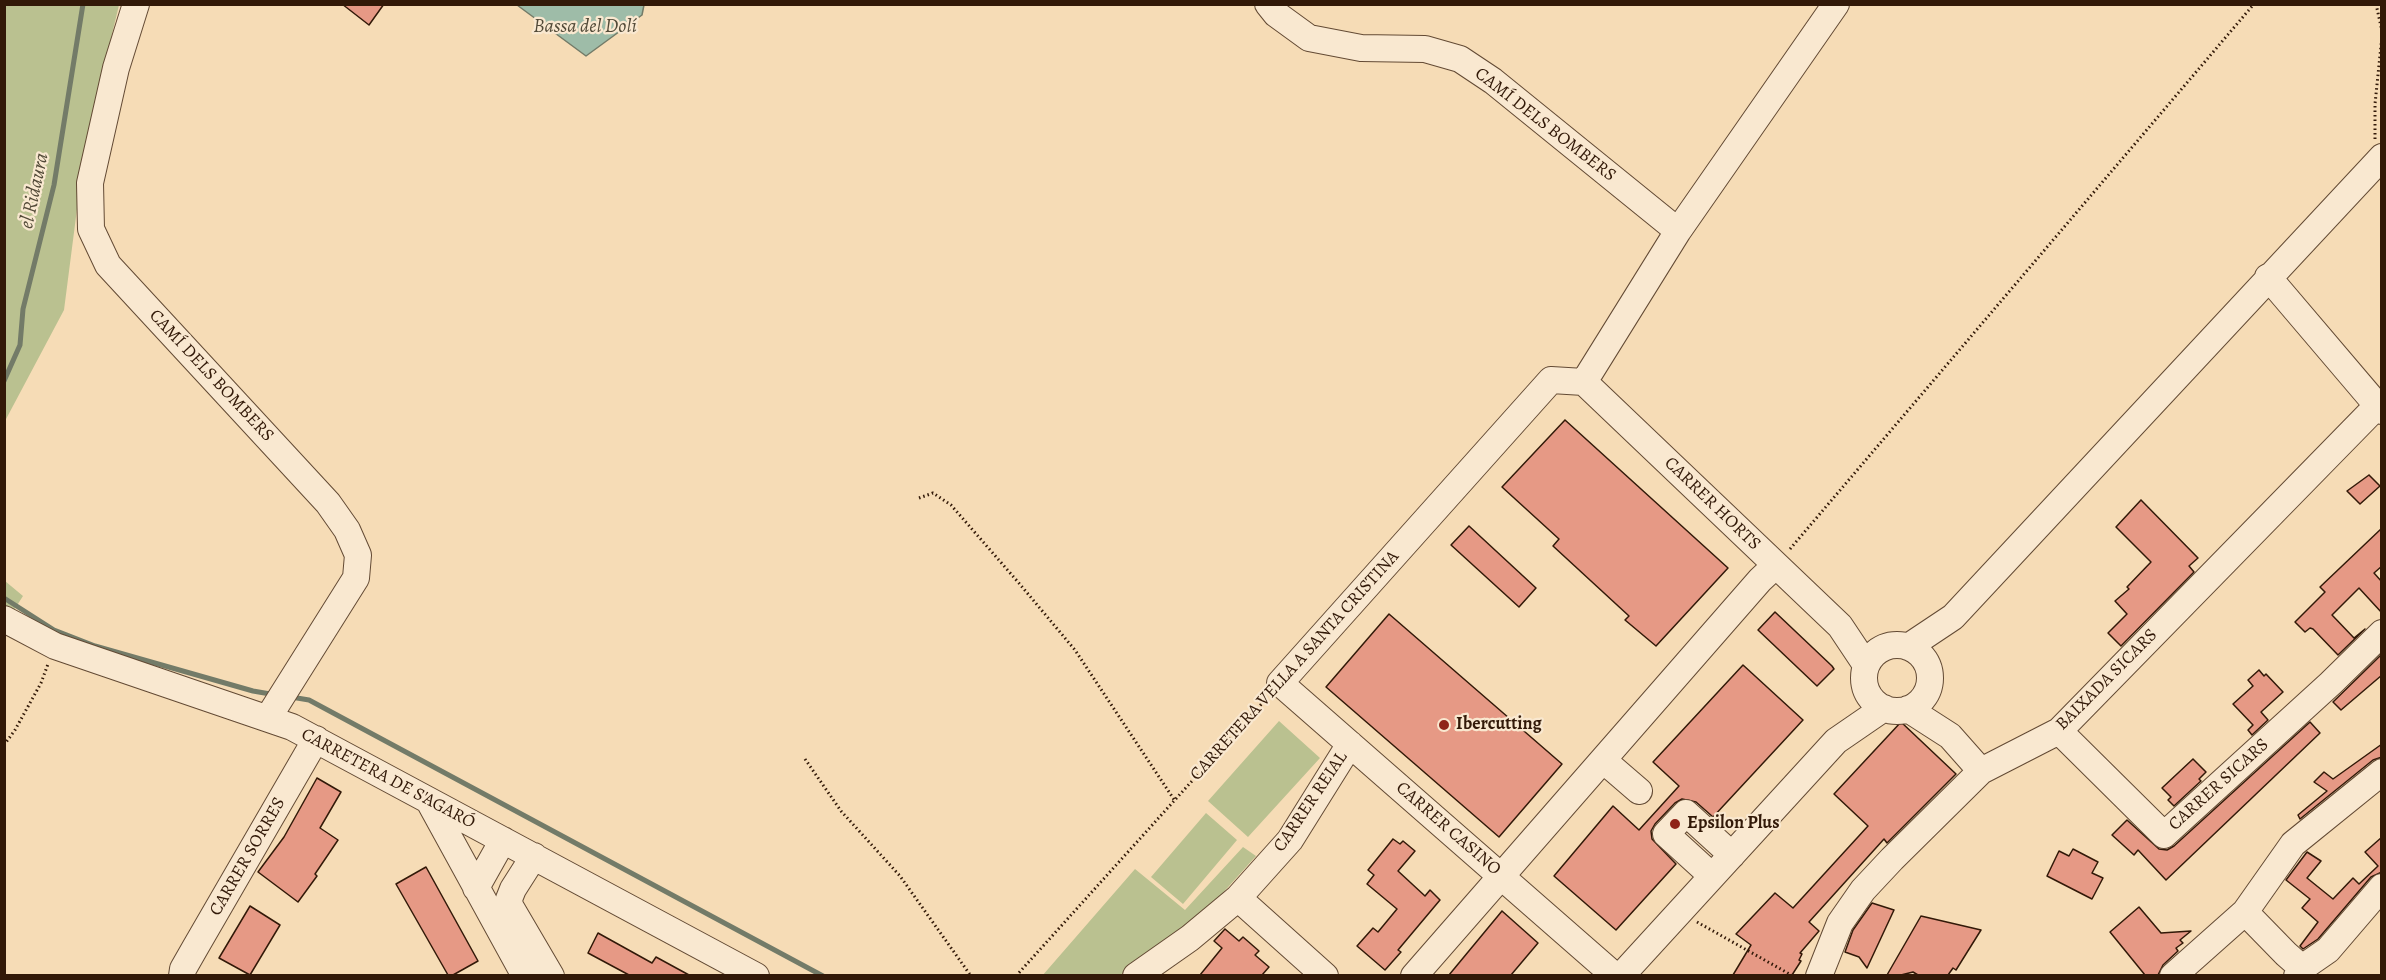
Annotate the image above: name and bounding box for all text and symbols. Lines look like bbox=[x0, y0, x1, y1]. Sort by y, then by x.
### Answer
water label: Bassa del Dolí bbox=[533, 15, 637, 39]
street label: CAMÍ DELS BOMBERS bbox=[1470, 63, 1620, 187]
water label: el Ridaura bbox=[15, 151, 55, 231]
street label: CAMÍ DELS BOMBERS bbox=[144, 305, 278, 447]
street label: CARRER HORTS bbox=[1659, 453, 1765, 555]
street label: CARRETERA VELLA A SANTA CRISTINA bbox=[1186, 547, 1404, 785]
street label: BAIXADA SICARS bbox=[2052, 625, 2162, 735]
place label: Ibercutting bbox=[1456, 714, 1542, 736]
marker: Ibercutting bbox=[1437, 718, 1451, 732]
street label: CARRETERA DE S'AGARÓ bbox=[297, 724, 479, 834]
street label: CARRER SICARS bbox=[2164, 734, 2274, 836]
street label: CARRER REIAL bbox=[1269, 748, 1353, 856]
street label: CARRER CASINO bbox=[1391, 777, 1505, 881]
street label: CARRER SORRES bbox=[205, 794, 291, 920]
place label: Epsilon Plus bbox=[1687, 813, 1780, 835]
marker: Epsilon Plus bbox=[1668, 817, 1682, 831]

